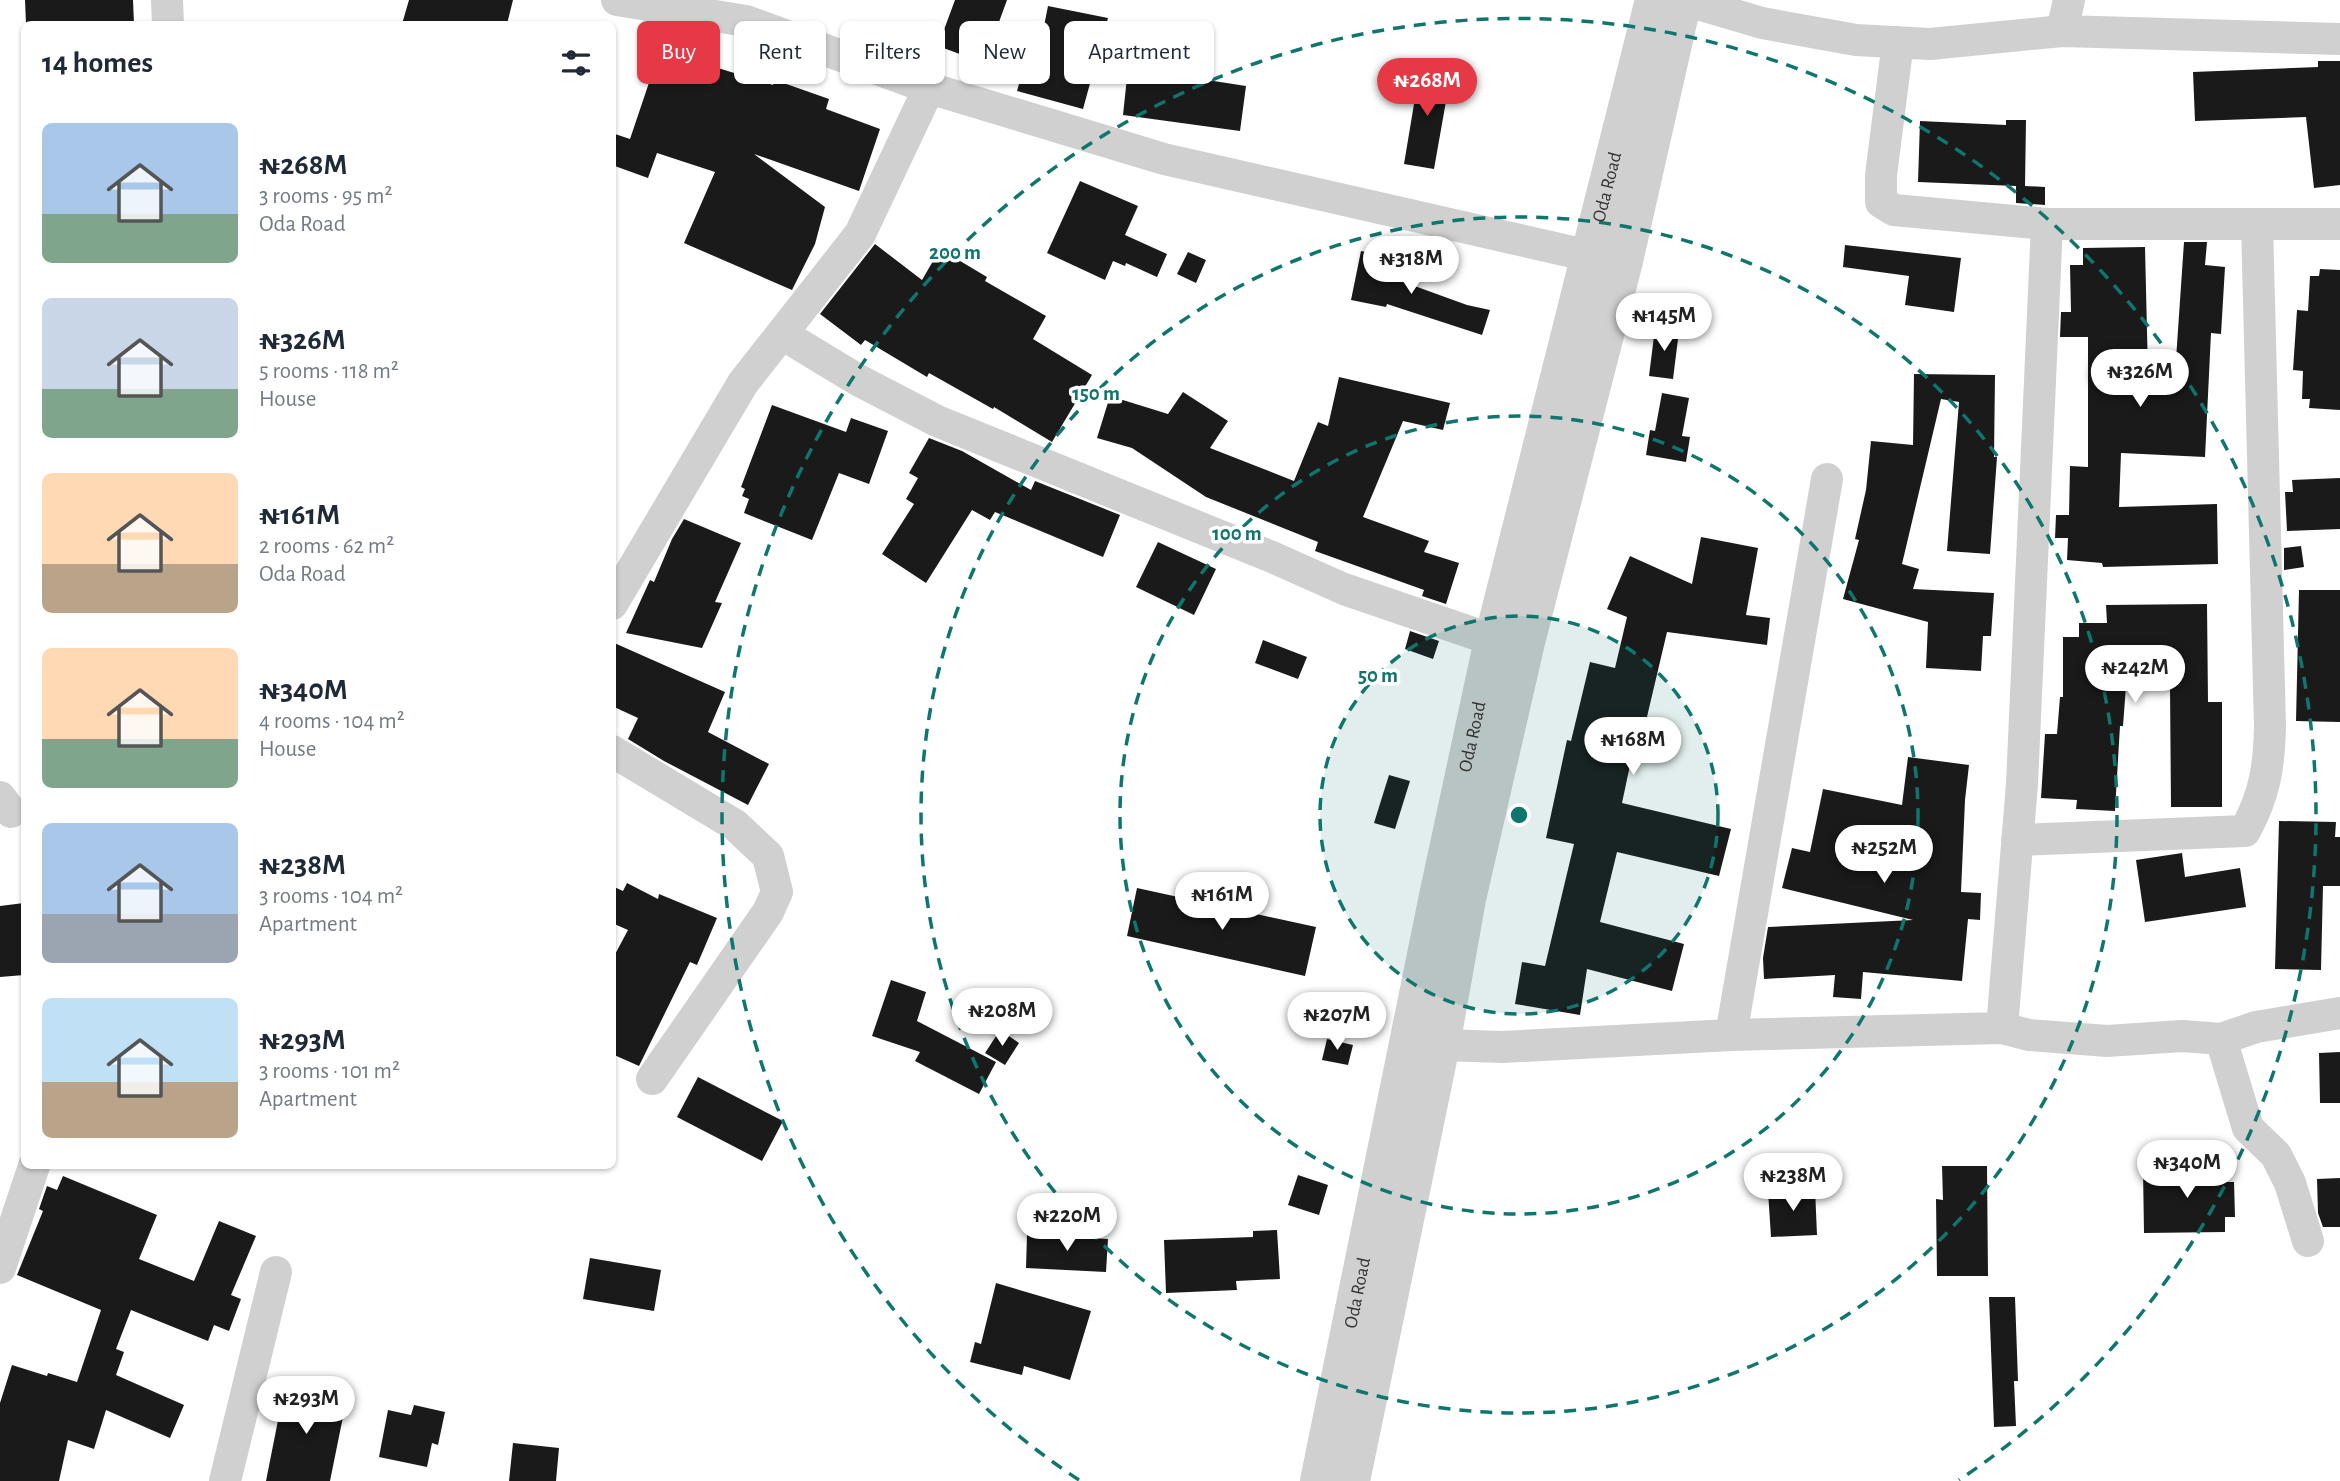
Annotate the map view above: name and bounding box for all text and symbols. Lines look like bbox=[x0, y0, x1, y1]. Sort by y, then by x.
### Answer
chip: Buy bbox=[637, 21, 720, 84]
chip: Rent bbox=[734, 21, 826, 84]
chip: Filters bbox=[840, 21, 945, 84]
chip: New bbox=[959, 21, 1050, 84]
chip: Apartment bbox=[1064, 21, 1214, 84]
icon: filters bbox=[557, 44, 595, 82]
text: 14 homes bbox=[42, 48, 153, 78]
pin: ₦268M bbox=[1378, 58, 1476, 118]
text: ₦268M bbox=[1393, 69, 1461, 92]
text: ₦268M bbox=[259, 150, 347, 180]
street label: Oda Road bbox=[1589, 150, 1625, 224]
icon: home bbox=[98, 151, 182, 235]
text: 3 rooms · 95 m² bbox=[259, 185, 392, 208]
text: Oda Road bbox=[259, 213, 346, 236]
pin: ₦318M bbox=[1362, 236, 1460, 296]
text: 200 m bbox=[929, 242, 981, 263]
text: ₦318M bbox=[1379, 247, 1443, 270]
pin: ₦145M bbox=[1615, 294, 1713, 353]
text: ₦145M bbox=[1632, 304, 1696, 327]
text: ₦326M bbox=[259, 325, 346, 355]
icon: home bbox=[98, 326, 182, 410]
pin: ₦326M bbox=[2091, 350, 2189, 409]
text: 5 rooms · 118 m² bbox=[259, 360, 399, 383]
text: ₦326M bbox=[2107, 360, 2173, 383]
text: 150 m bbox=[1072, 383, 1120, 404]
text: House bbox=[259, 388, 316, 411]
text: ₦161M bbox=[259, 500, 340, 530]
icon: home bbox=[98, 501, 182, 585]
text: 100 m bbox=[1212, 523, 1262, 544]
text: 2 rooms · 62 m² bbox=[259, 535, 394, 558]
text: Oda Road bbox=[259, 563, 346, 586]
pin: ₦242M bbox=[2086, 646, 2184, 705]
text: ₦242M bbox=[2101, 656, 2169, 679]
text: 50 m bbox=[1358, 665, 1398, 686]
text: ₦340M bbox=[259, 675, 348, 705]
icon: home bbox=[98, 676, 182, 760]
street label: Oda Road bbox=[1455, 699, 1489, 774]
text: 4 rooms · 104 m² bbox=[259, 710, 405, 733]
pin: ₦168M bbox=[1584, 718, 1682, 777]
text: ₦168M bbox=[1600, 728, 1666, 751]
text: House bbox=[259, 738, 316, 761]
centre of rings bbox=[1507, 803, 1531, 827]
pin: ₦252M bbox=[1835, 826, 1933, 885]
text: ₦252M bbox=[1851, 836, 1917, 859]
text: ₦238M bbox=[259, 850, 346, 880]
icon: home bbox=[98, 851, 182, 935]
pin: ₦161M bbox=[1173, 872, 1271, 932]
text: ₦161M bbox=[1191, 883, 1253, 906]
text: 3 rooms · 104 m² bbox=[259, 885, 403, 908]
text: Apartment bbox=[259, 913, 357, 936]
pin: ₦208M bbox=[953, 988, 1051, 1048]
pin: ₦207M bbox=[1288, 992, 1386, 1052]
text: ₦208M bbox=[968, 999, 1036, 1022]
text: ₦207M bbox=[1303, 1003, 1371, 1026]
text: ₦293M bbox=[259, 1025, 346, 1055]
icon: home bbox=[98, 1026, 182, 1110]
text: 3 rooms · 101 m² bbox=[259, 1060, 400, 1083]
text: Apartment bbox=[259, 1088, 357, 1111]
pin: ₦340M bbox=[2138, 1140, 2236, 1200]
text: ₦340M bbox=[2153, 1151, 2221, 1174]
pin: ₦238M bbox=[1744, 1154, 1842, 1213]
text: ₦238M bbox=[1760, 1164, 1826, 1187]
pin: ₦220M bbox=[1018, 1194, 1116, 1253]
text: ₦220M bbox=[1033, 1204, 1101, 1227]
street label: Oda Road bbox=[1341, 1256, 1374, 1330]
pin: ₦293M bbox=[257, 1376, 355, 1436]
text: ₦293M bbox=[273, 1387, 339, 1410]

